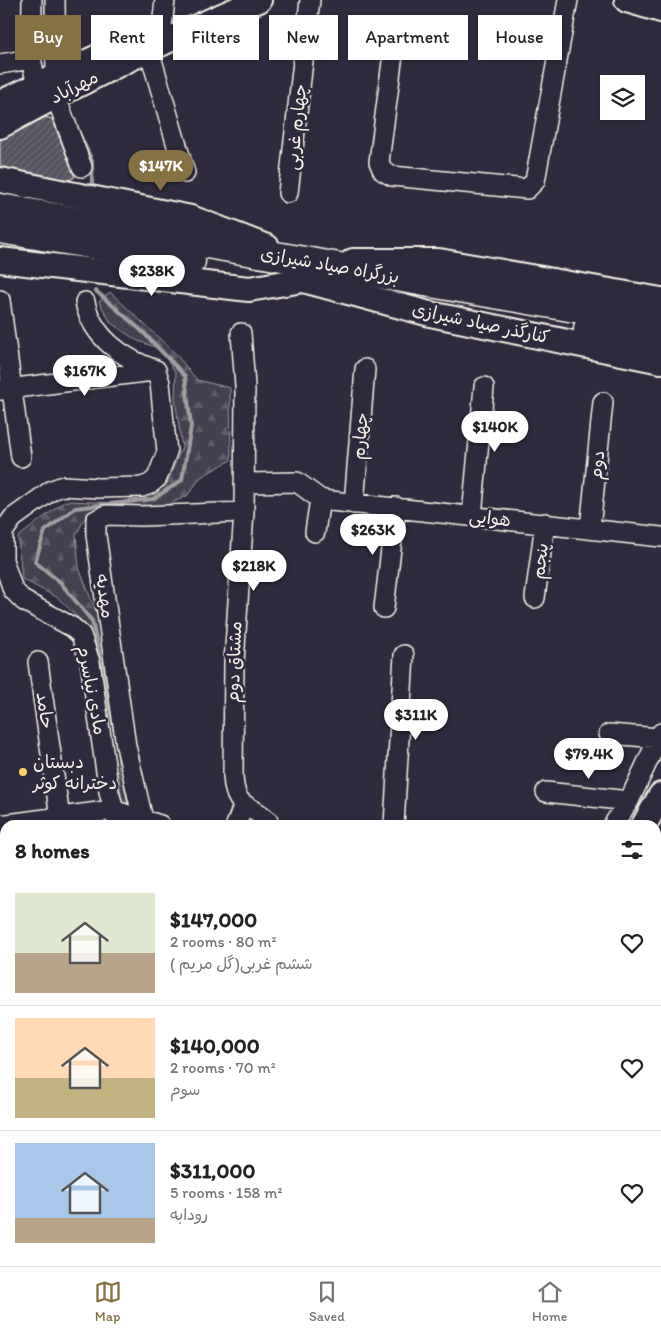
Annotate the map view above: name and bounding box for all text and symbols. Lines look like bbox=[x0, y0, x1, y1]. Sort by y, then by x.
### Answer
chip: Buy bbox=[15, 15, 81, 60]
chip: Rent bbox=[91, 15, 163, 60]
chip: Filters bbox=[173, 15, 259, 60]
chip: New bbox=[269, 15, 338, 60]
chip: Apartment bbox=[348, 15, 468, 60]
chip: House bbox=[478, 15, 562, 60]
street label: مهرآباد bbox=[46, 66, 102, 108]
map controls bbox=[600, 75, 645, 120]
button: layers bbox=[600, 75, 645, 120]
street label: چهارم غربی bbox=[281, 83, 314, 172]
pin: $147K bbox=[126, 150, 196, 192]
text: $147K bbox=[139, 156, 183, 175]
street label: بزرگراه صیاد شیرازی bbox=[259, 242, 401, 288]
pin: $238K bbox=[117, 254, 187, 297]
text: $238K bbox=[130, 261, 174, 280]
street label: کنارگذر صیاد شیرازی bbox=[410, 298, 552, 348]
pin: $167K bbox=[50, 354, 120, 397]
text: $167K bbox=[64, 361, 106, 380]
pin: $140K bbox=[460, 410, 530, 453]
street label: چهارم bbox=[347, 411, 376, 461]
text: $140K bbox=[472, 417, 518, 436]
street label: دوم bbox=[585, 449, 612, 481]
street label: هوایی bbox=[468, 505, 512, 531]
pin: $263K bbox=[338, 514, 408, 556]
text: $263K bbox=[351, 520, 395, 539]
street label: پنجم bbox=[527, 542, 556, 581]
pin: $218K bbox=[219, 550, 289, 592]
text: $218K bbox=[233, 556, 275, 575]
street label: مهدیه bbox=[91, 572, 119, 620]
street label: مشتاق دوم bbox=[222, 621, 249, 703]
street label: مادی نیاسرم bbox=[70, 643, 111, 737]
street label: حامد bbox=[32, 691, 58, 730]
pin: $311K bbox=[381, 698, 451, 741]
text: $311K bbox=[395, 705, 437, 724]
pin: $79.4K bbox=[548, 738, 630, 780]
text: $79.4K bbox=[565, 744, 613, 763]
place label: دبستان دخترانه کوثر bbox=[31, 751, 117, 794]
marker: دبستان دخترانه کوثر bbox=[17, 766, 29, 778]
icon: filters bbox=[618, 836, 646, 864]
text: 8 homes bbox=[15, 838, 90, 863]
text: $147,000 bbox=[170, 907, 257, 932]
icon: home bbox=[55, 913, 115, 973]
icon: heart bbox=[618, 929, 646, 957]
text: 2 rooms · 80 m² bbox=[170, 932, 276, 951]
text: ششم غربی(گل مریم ) bbox=[170, 954, 313, 973]
text: $140,000 bbox=[170, 1033, 260, 1058]
icon: home bbox=[55, 1038, 115, 1098]
icon: heart bbox=[618, 1054, 646, 1082]
text: 2 rooms · 70 m² bbox=[170, 1058, 276, 1077]
text: سوم bbox=[170, 1080, 200, 1099]
text: $311,000 bbox=[170, 1158, 255, 1183]
icon: home bbox=[55, 1163, 115, 1223]
icon: heart bbox=[618, 1179, 646, 1207]
text: 5 rooms · 158 m² bbox=[170, 1183, 282, 1202]
text: رودابه bbox=[170, 1205, 208, 1224]
tab: Map bbox=[94, 1278, 122, 1325]
tab: Saved bbox=[309, 1278, 345, 1325]
tab: Home bbox=[532, 1278, 567, 1325]

